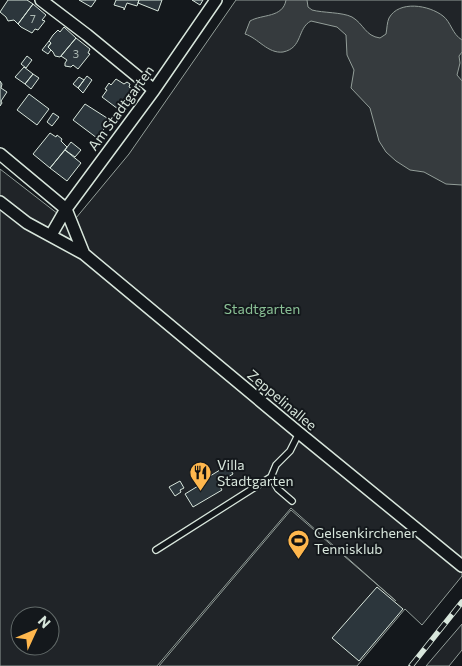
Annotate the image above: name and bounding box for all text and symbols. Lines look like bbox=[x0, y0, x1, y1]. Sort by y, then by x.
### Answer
house number: 7 bbox=[30, 12, 36, 25]
house number: 3 bbox=[73, 47, 79, 60]
street label: Am Stadtgarten bbox=[84, 62, 157, 154]
park label: Stadtgarten bbox=[224, 300, 300, 317]
street label: Zeppelinallee bbox=[244, 366, 320, 433]
place label: Villa Stadtgarten bbox=[217, 456, 293, 489]
restaurant icon: Villa Stadtgarten bbox=[189, 461, 213, 492]
place label: Gelsenkirchener Tennisklub bbox=[314, 524, 417, 557]
sports icon: Gelsenkirchener Tennisklub bbox=[286, 529, 310, 560]
north arrow bbox=[10, 606, 60, 656]
text: N bbox=[35, 612, 54, 631]

